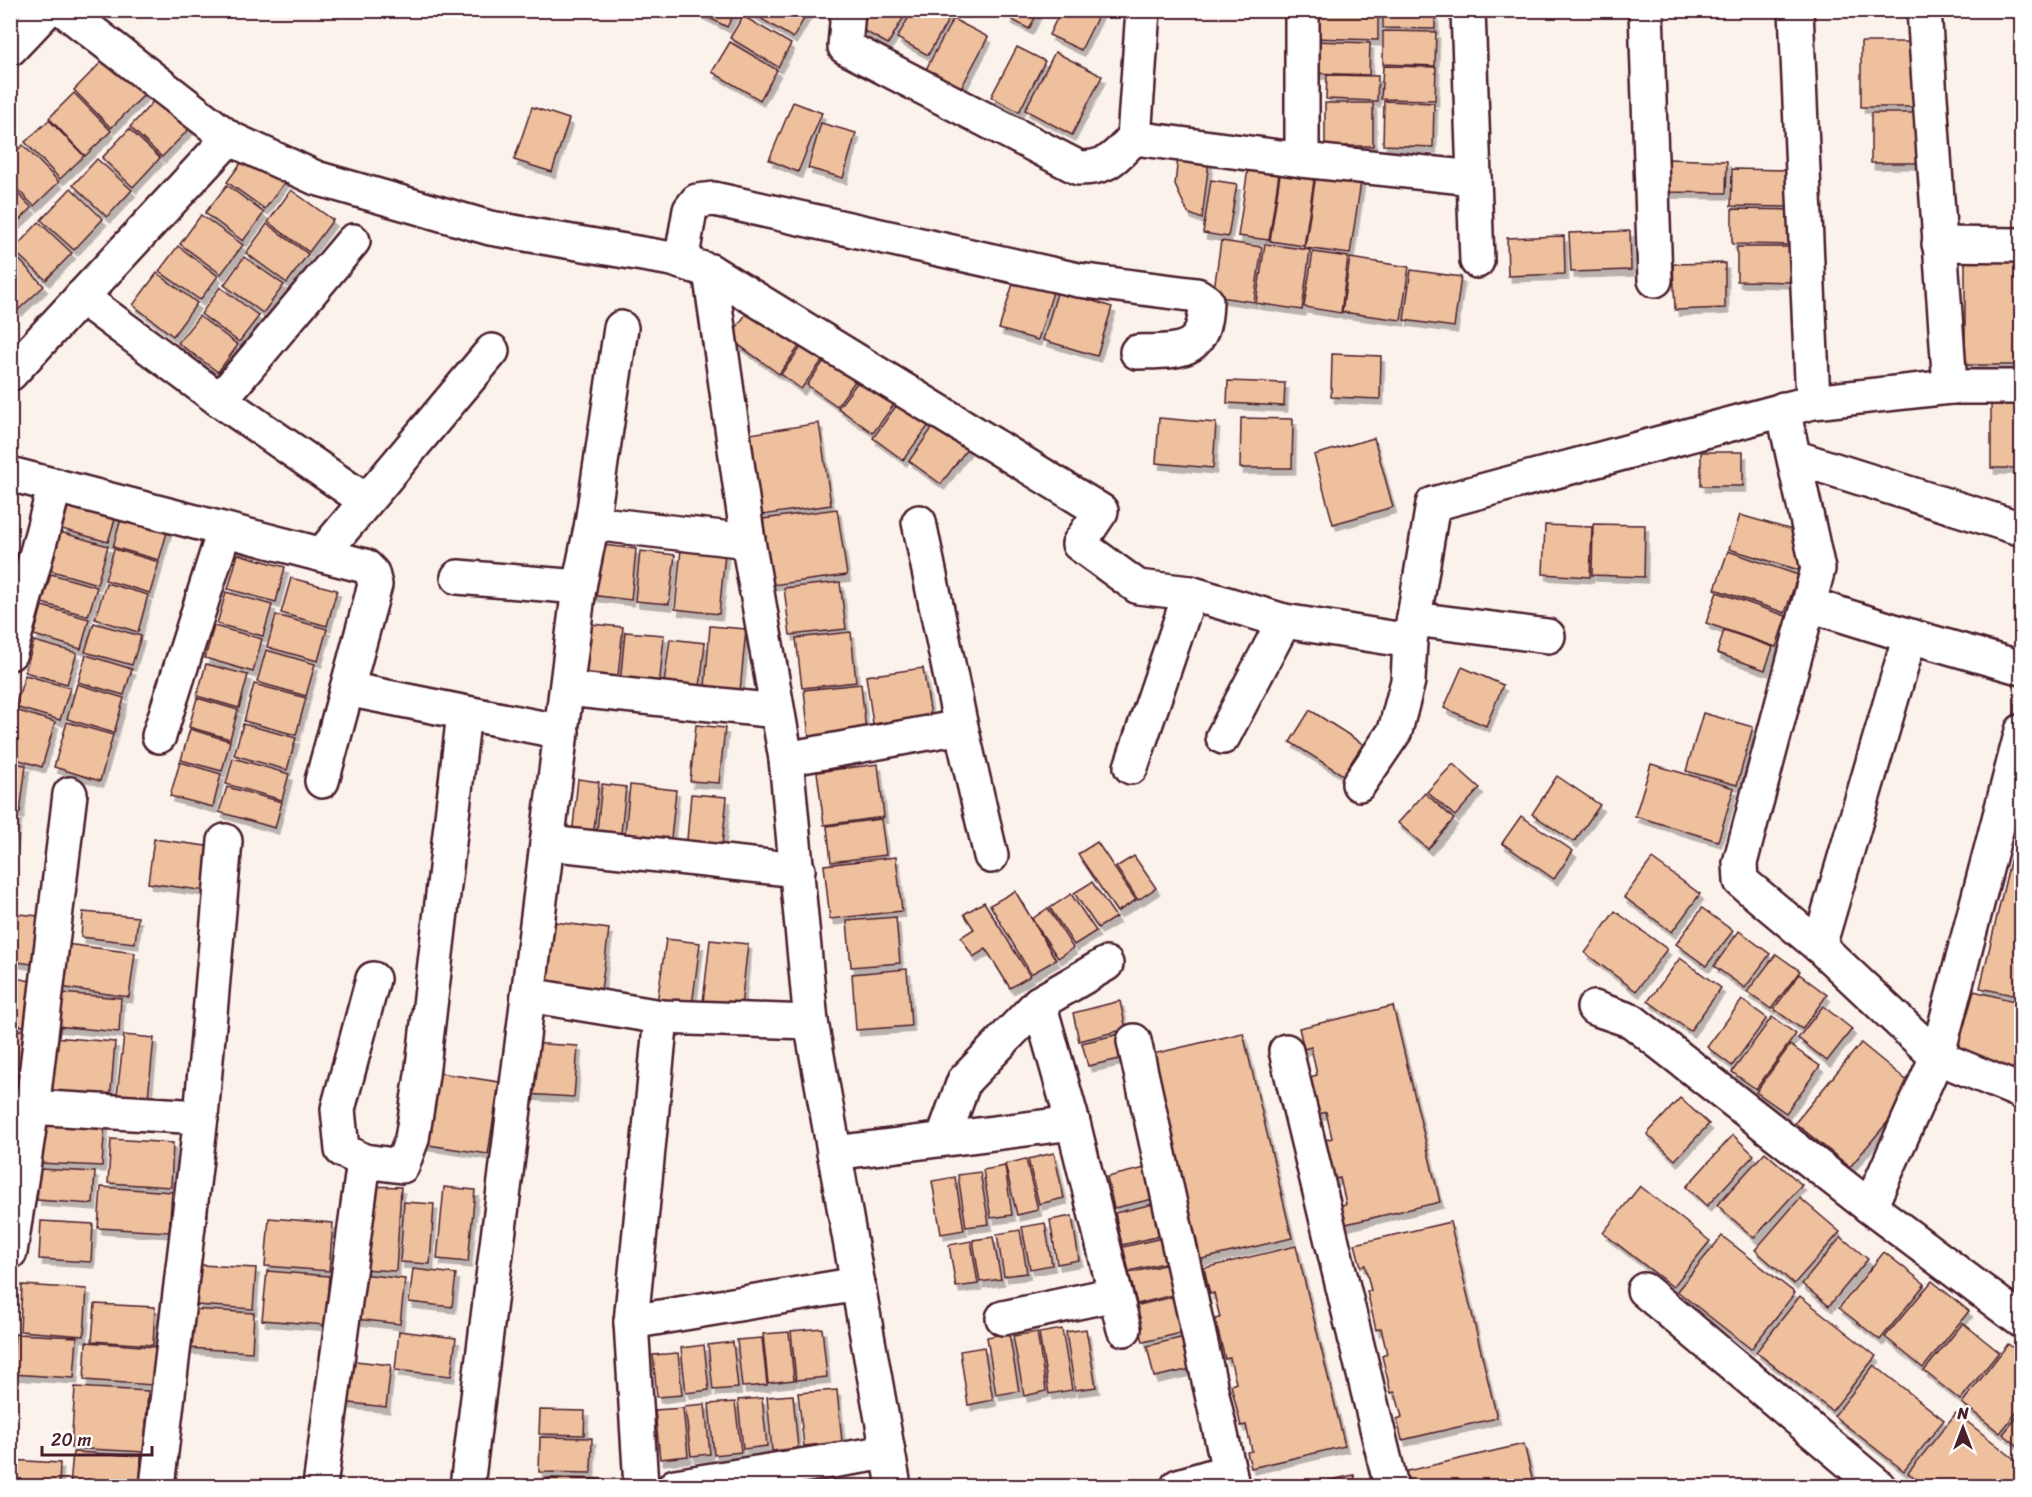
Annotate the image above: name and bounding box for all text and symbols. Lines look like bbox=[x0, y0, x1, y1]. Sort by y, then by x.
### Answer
north arrow bbox=[1933, 1398, 1993, 1458]
text: N bbox=[1956, 1399, 1969, 1428]
scale bar bbox=[42, 1419, 152, 1457]
text: 20 m bbox=[51, 1424, 91, 1456]

